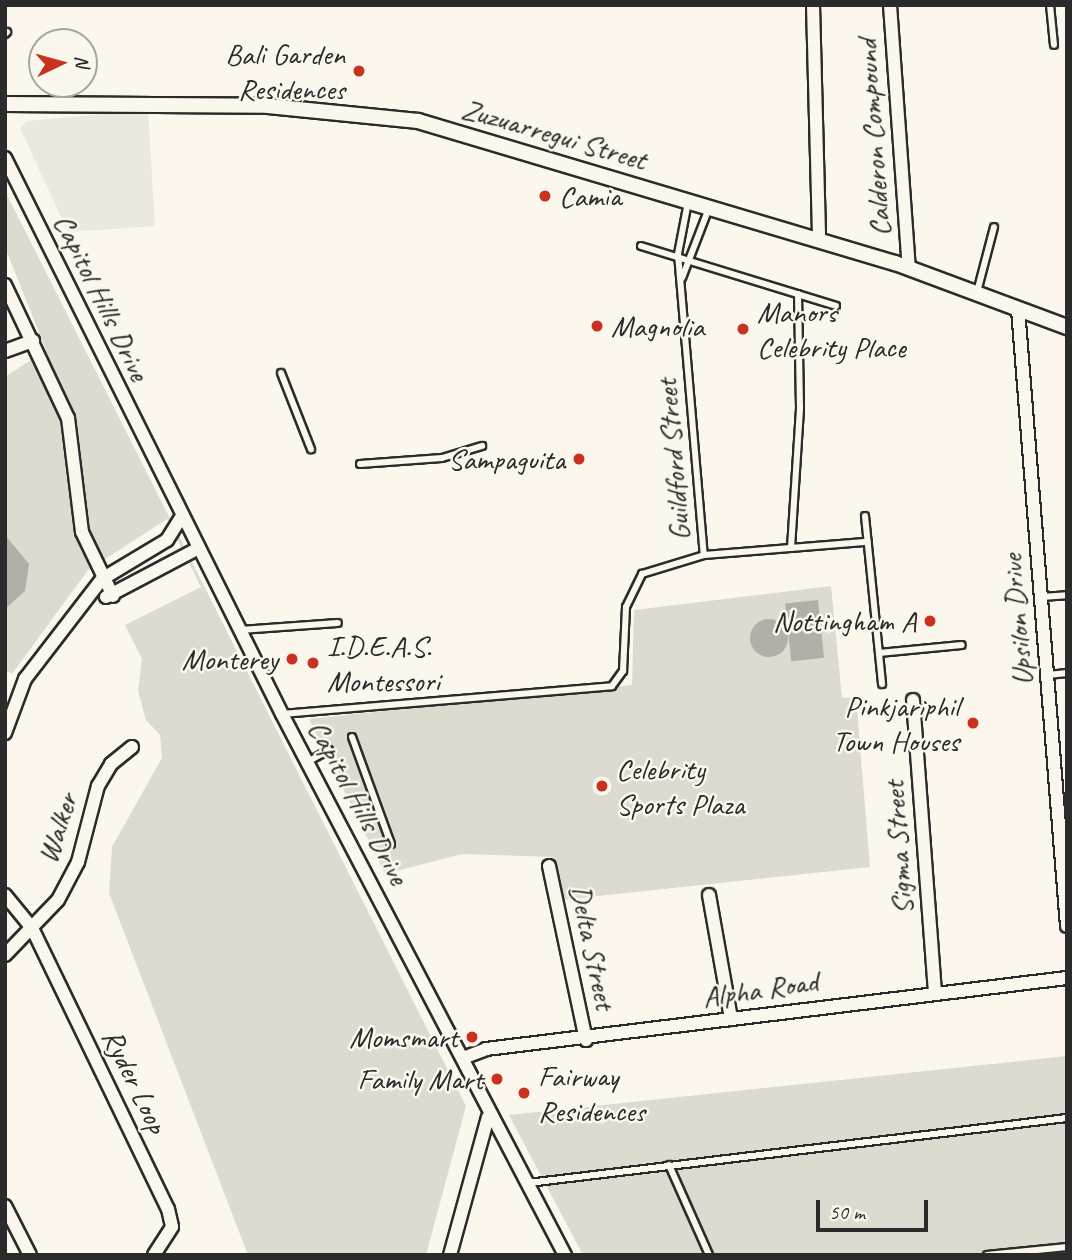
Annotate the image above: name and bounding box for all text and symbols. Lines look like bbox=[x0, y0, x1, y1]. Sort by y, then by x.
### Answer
north arrow bbox=[28, 28, 98, 98]
place label: Bali Garden Residences bbox=[225, 36, 345, 106]
street label: Calderon Compound bbox=[848, 39, 898, 237]
text: N bbox=[69, 54, 94, 68]
marker: Bali Garden Residences bbox=[351, 63, 367, 79]
street label: Zuzuarregui Street bbox=[457, 90, 651, 178]
place label: Camia bbox=[559, 178, 621, 214]
marker: Camia bbox=[537, 188, 553, 204]
street label: Capitol Hills Drive bbox=[46, 208, 158, 386]
place label: Manors Celebrity Place bbox=[757, 294, 906, 364]
place label: Magnolia bbox=[611, 308, 704, 344]
marker: Magnolia bbox=[589, 318, 605, 334]
marker: Manors Celebrity Place bbox=[735, 321, 751, 337]
street label: Guildford Street bbox=[648, 377, 698, 543]
place label: Sampaguita bbox=[448, 441, 565, 477]
marker: Sampaguita bbox=[571, 451, 587, 467]
street label: Upsilon Drive bbox=[993, 553, 1041, 687]
place label: Nottingham A bbox=[773, 603, 916, 639]
marker: Nottingham A bbox=[922, 613, 938, 629]
place label: I.D.E.A.S. Montessori bbox=[327, 628, 440, 698]
place label: Monterey bbox=[182, 641, 278, 677]
marker: Monterey bbox=[284, 651, 300, 667]
marker: I.D.E.A.S. Montessori bbox=[305, 655, 321, 671]
place label: Pinkjariphil Town Houses bbox=[833, 688, 959, 758]
street label: Capitol Hills Drive bbox=[301, 713, 417, 891]
marker: Pinkjariphil Town Houses bbox=[965, 715, 981, 731]
place label: Celebrity Sports Plaza bbox=[616, 751, 745, 822]
marker: Celebrity Sports Plaza bbox=[594, 778, 610, 794]
street label: Sigma Street bbox=[875, 780, 921, 916]
street label: Walker bbox=[29, 789, 85, 867]
street label: Delta Street bbox=[562, 881, 624, 1013]
street label: Alpha Road bbox=[700, 963, 820, 1015]
place label: Momsmart bbox=[349, 1019, 458, 1055]
street label: Ryder Loop bbox=[94, 1023, 176, 1139]
marker: Momsmart bbox=[464, 1029, 480, 1045]
place label: Fairway Residences bbox=[538, 1058, 645, 1128]
place label: Family Mart bbox=[357, 1061, 483, 1097]
marker: Family Mart bbox=[489, 1071, 505, 1087]
marker: Fairway Residences bbox=[516, 1085, 532, 1101]
scale bar bbox=[820, 1186, 932, 1230]
text: 50 m bbox=[829, 1199, 865, 1225]

